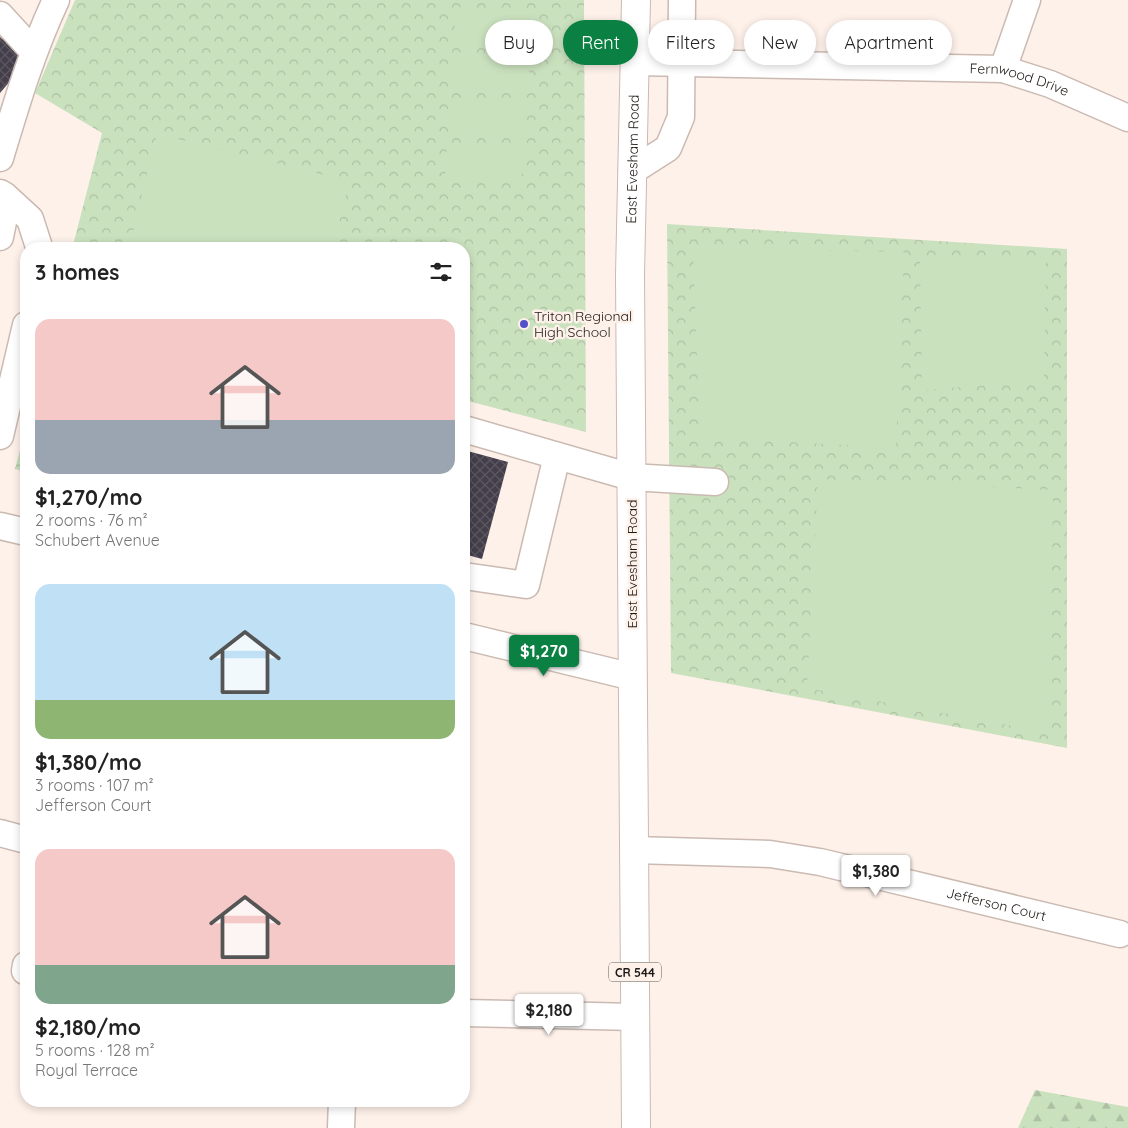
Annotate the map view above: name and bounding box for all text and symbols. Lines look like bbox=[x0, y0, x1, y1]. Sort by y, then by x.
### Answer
chip: Buy bbox=[485, 20, 553, 65]
chip: Rent bbox=[563, 20, 638, 65]
chip: Filters bbox=[648, 20, 734, 65]
chip: New bbox=[744, 20, 816, 65]
chip: Apartment bbox=[826, 20, 952, 65]
street label: Fernwood Drive bbox=[969, 59, 1072, 100]
street label: East Evesham Road bbox=[622, 94, 643, 224]
icon: filters bbox=[427, 258, 455, 286]
text: 3 homes bbox=[35, 259, 119, 285]
place label: Triton Regional High School bbox=[534, 307, 632, 341]
marker: Triton Regional High School bbox=[518, 318, 530, 330]
icon: home bbox=[200, 352, 290, 442]
text: $1,270/mo bbox=[35, 484, 142, 510]
street label: East Evesham Road bbox=[623, 500, 641, 628]
text: 2 rooms · 76 m² bbox=[35, 510, 148, 530]
text: Schubert Avenue bbox=[35, 530, 160, 550]
icon: home bbox=[200, 617, 290, 707]
pin: $1,270 bbox=[503, 634, 585, 677]
text: $1,270 bbox=[520, 641, 568, 661]
text: $1,380/mo bbox=[35, 749, 142, 775]
text: 3 rooms · 107 m² bbox=[35, 775, 154, 795]
text: Jefferson Court bbox=[35, 795, 152, 815]
pin: $1,380 bbox=[835, 854, 917, 897]
text: $1,380 bbox=[852, 861, 900, 881]
icon: home bbox=[200, 882, 290, 972]
street label: Jefferson Court bbox=[945, 884, 1048, 925]
road number: CR 544 bbox=[609, 962, 661, 982]
pin: $2,180 bbox=[508, 994, 590, 1036]
text: $2,180 bbox=[526, 1000, 572, 1020]
text: $2,180/mo bbox=[35, 1014, 141, 1040]
text: 5 rooms · 128 m² bbox=[35, 1040, 155, 1060]
text: Royal Terrace bbox=[35, 1060, 138, 1080]

